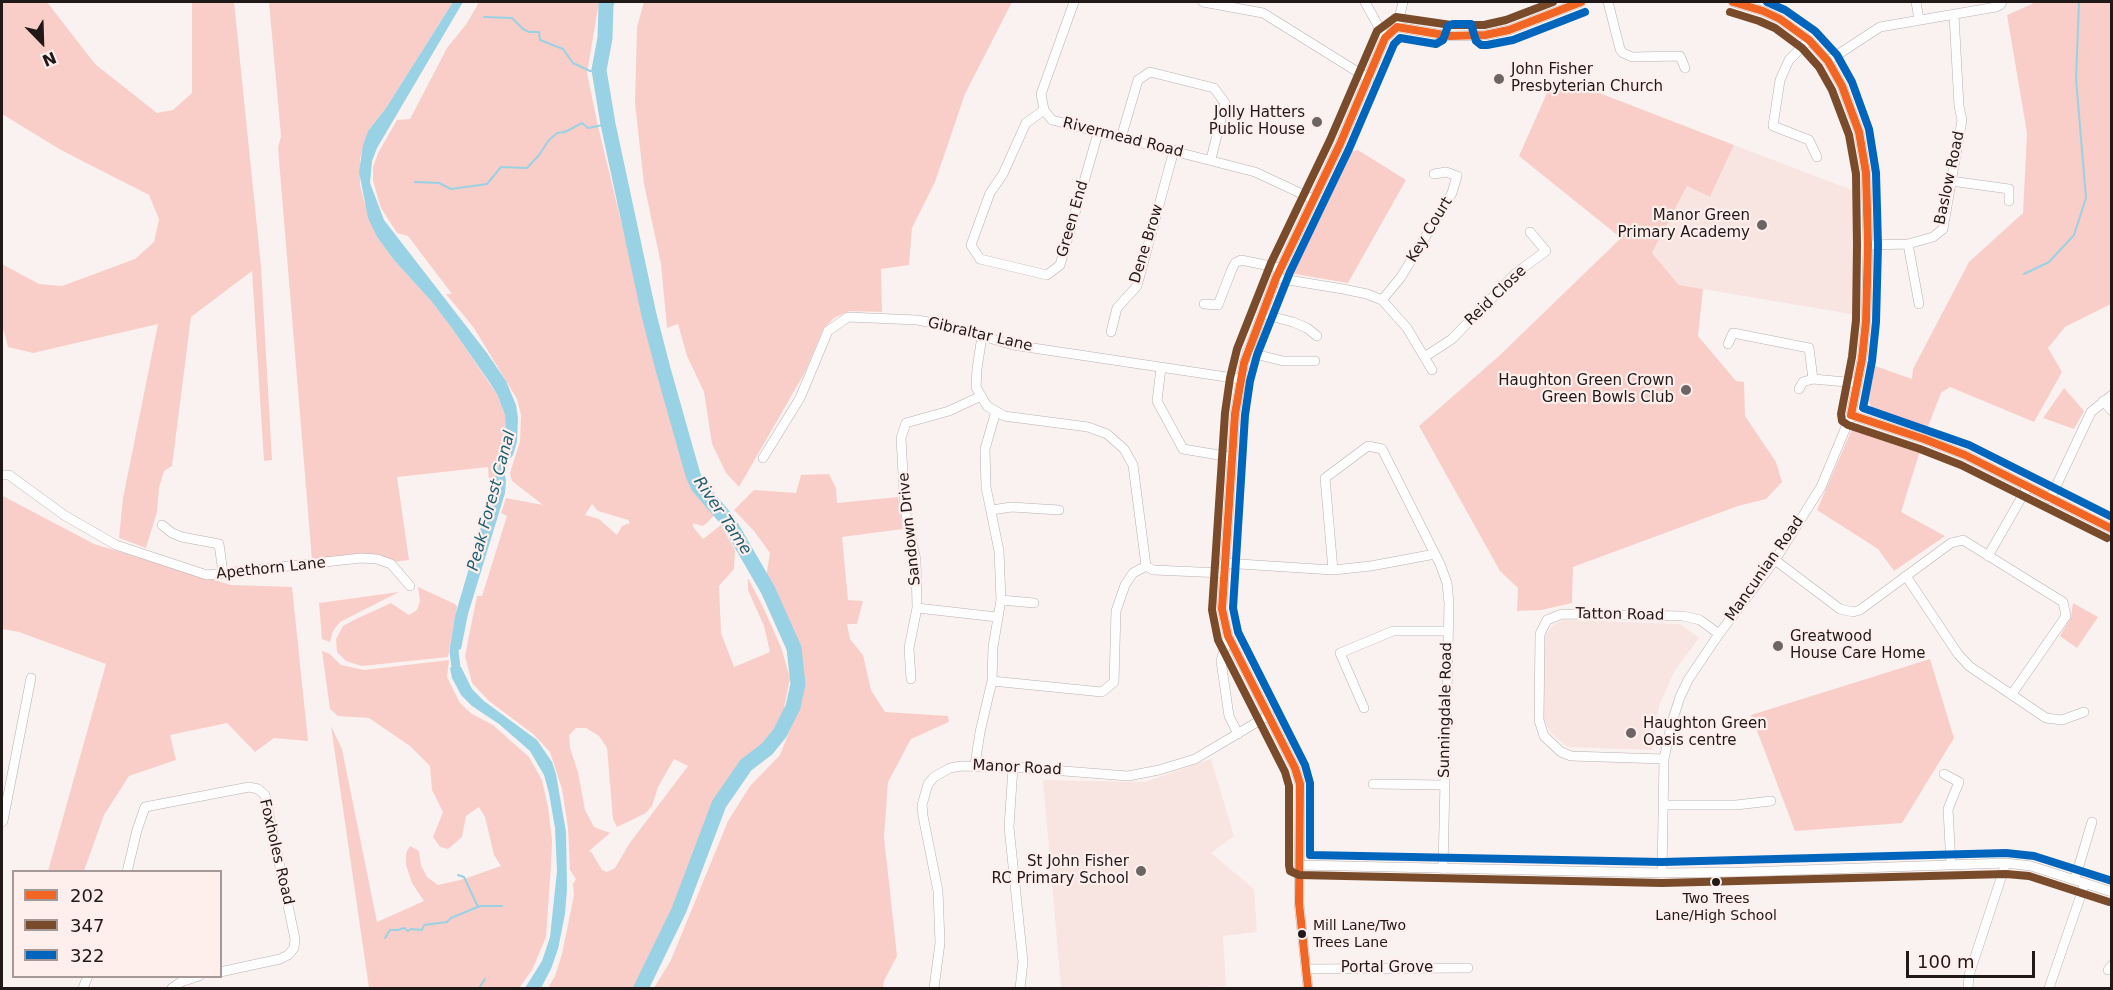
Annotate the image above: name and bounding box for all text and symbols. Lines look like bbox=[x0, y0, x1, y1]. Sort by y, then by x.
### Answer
north arrow bbox=[12, 12, 72, 72]
text: N bbox=[39, 48, 59, 70]
place label: John Fisher Presbyterian Church bbox=[1511, 61, 1663, 96]
marker: John Fisher Presbyterian Church bbox=[1492, 72, 1506, 86]
place label: Jolly Hatters Public House bbox=[1209, 104, 1305, 139]
street label: Rivermead Road bbox=[1061, 114, 1185, 162]
marker: Jolly Hatters Public House bbox=[1310, 115, 1324, 129]
street label: Baslow Road bbox=[1931, 130, 1969, 226]
street label: Green End bbox=[1054, 179, 1092, 259]
street label: Key Court bbox=[1403, 194, 1457, 266]
street label: Dene Brow bbox=[1126, 202, 1168, 286]
place label: Manor Green Primary Academy bbox=[1618, 207, 1750, 242]
marker: Manor Green Primary Academy bbox=[1755, 218, 1769, 232]
street label: Reid Close bbox=[1462, 262, 1530, 330]
street label: Gibraltar Lane bbox=[926, 314, 1034, 356]
place label: Haughton Green Crown Green Bowls Club bbox=[1498, 372, 1674, 407]
marker: Haughton Green Crown Green Bowls Club bbox=[1679, 383, 1693, 397]
water label: Peak Forest Canal bbox=[464, 429, 520, 573]
street label: Sandown Drive bbox=[895, 472, 925, 586]
water label: River Tame bbox=[689, 473, 755, 559]
street label: Mancunian Road bbox=[1722, 513, 1808, 625]
street label: Apethorn Lane bbox=[215, 554, 327, 584]
street label: Tatton Road bbox=[1575, 605, 1665, 625]
place label: Greatwood House Care Home bbox=[1790, 628, 1926, 663]
marker: Greatwood House Care Home bbox=[1771, 639, 1785, 653]
street label: Sunningdale Road bbox=[1436, 642, 1456, 778]
place label: Haughton Green Oasis centre bbox=[1643, 715, 1767, 750]
marker: Haughton Green Oasis centre bbox=[1624, 726, 1638, 740]
street label: Manor Road bbox=[972, 757, 1062, 779]
street label: Foxholes Road bbox=[255, 797, 297, 907]
place label: St John Fisher RC Primary School bbox=[992, 853, 1129, 888]
marker: St John Fisher RC Primary School bbox=[1134, 864, 1148, 878]
legend bbox=[12, 870, 222, 978]
marker: Two Trees Lane/High School bbox=[1710, 876, 1722, 888]
text: 202 bbox=[70, 885, 104, 906]
place label: Two Trees Lane/High School bbox=[1655, 891, 1777, 924]
text: 347 bbox=[70, 915, 104, 936]
place label: Mill Lane/Two Trees Lane bbox=[1313, 918, 1406, 951]
marker: Mill Lane/Two Trees Lane bbox=[1296, 928, 1308, 940]
scale bar bbox=[1909, 939, 2038, 977]
text: 322 bbox=[70, 945, 104, 966]
text: 100 m bbox=[1917, 951, 1975, 972]
street label: Portal Grove bbox=[1341, 959, 1433, 977]

